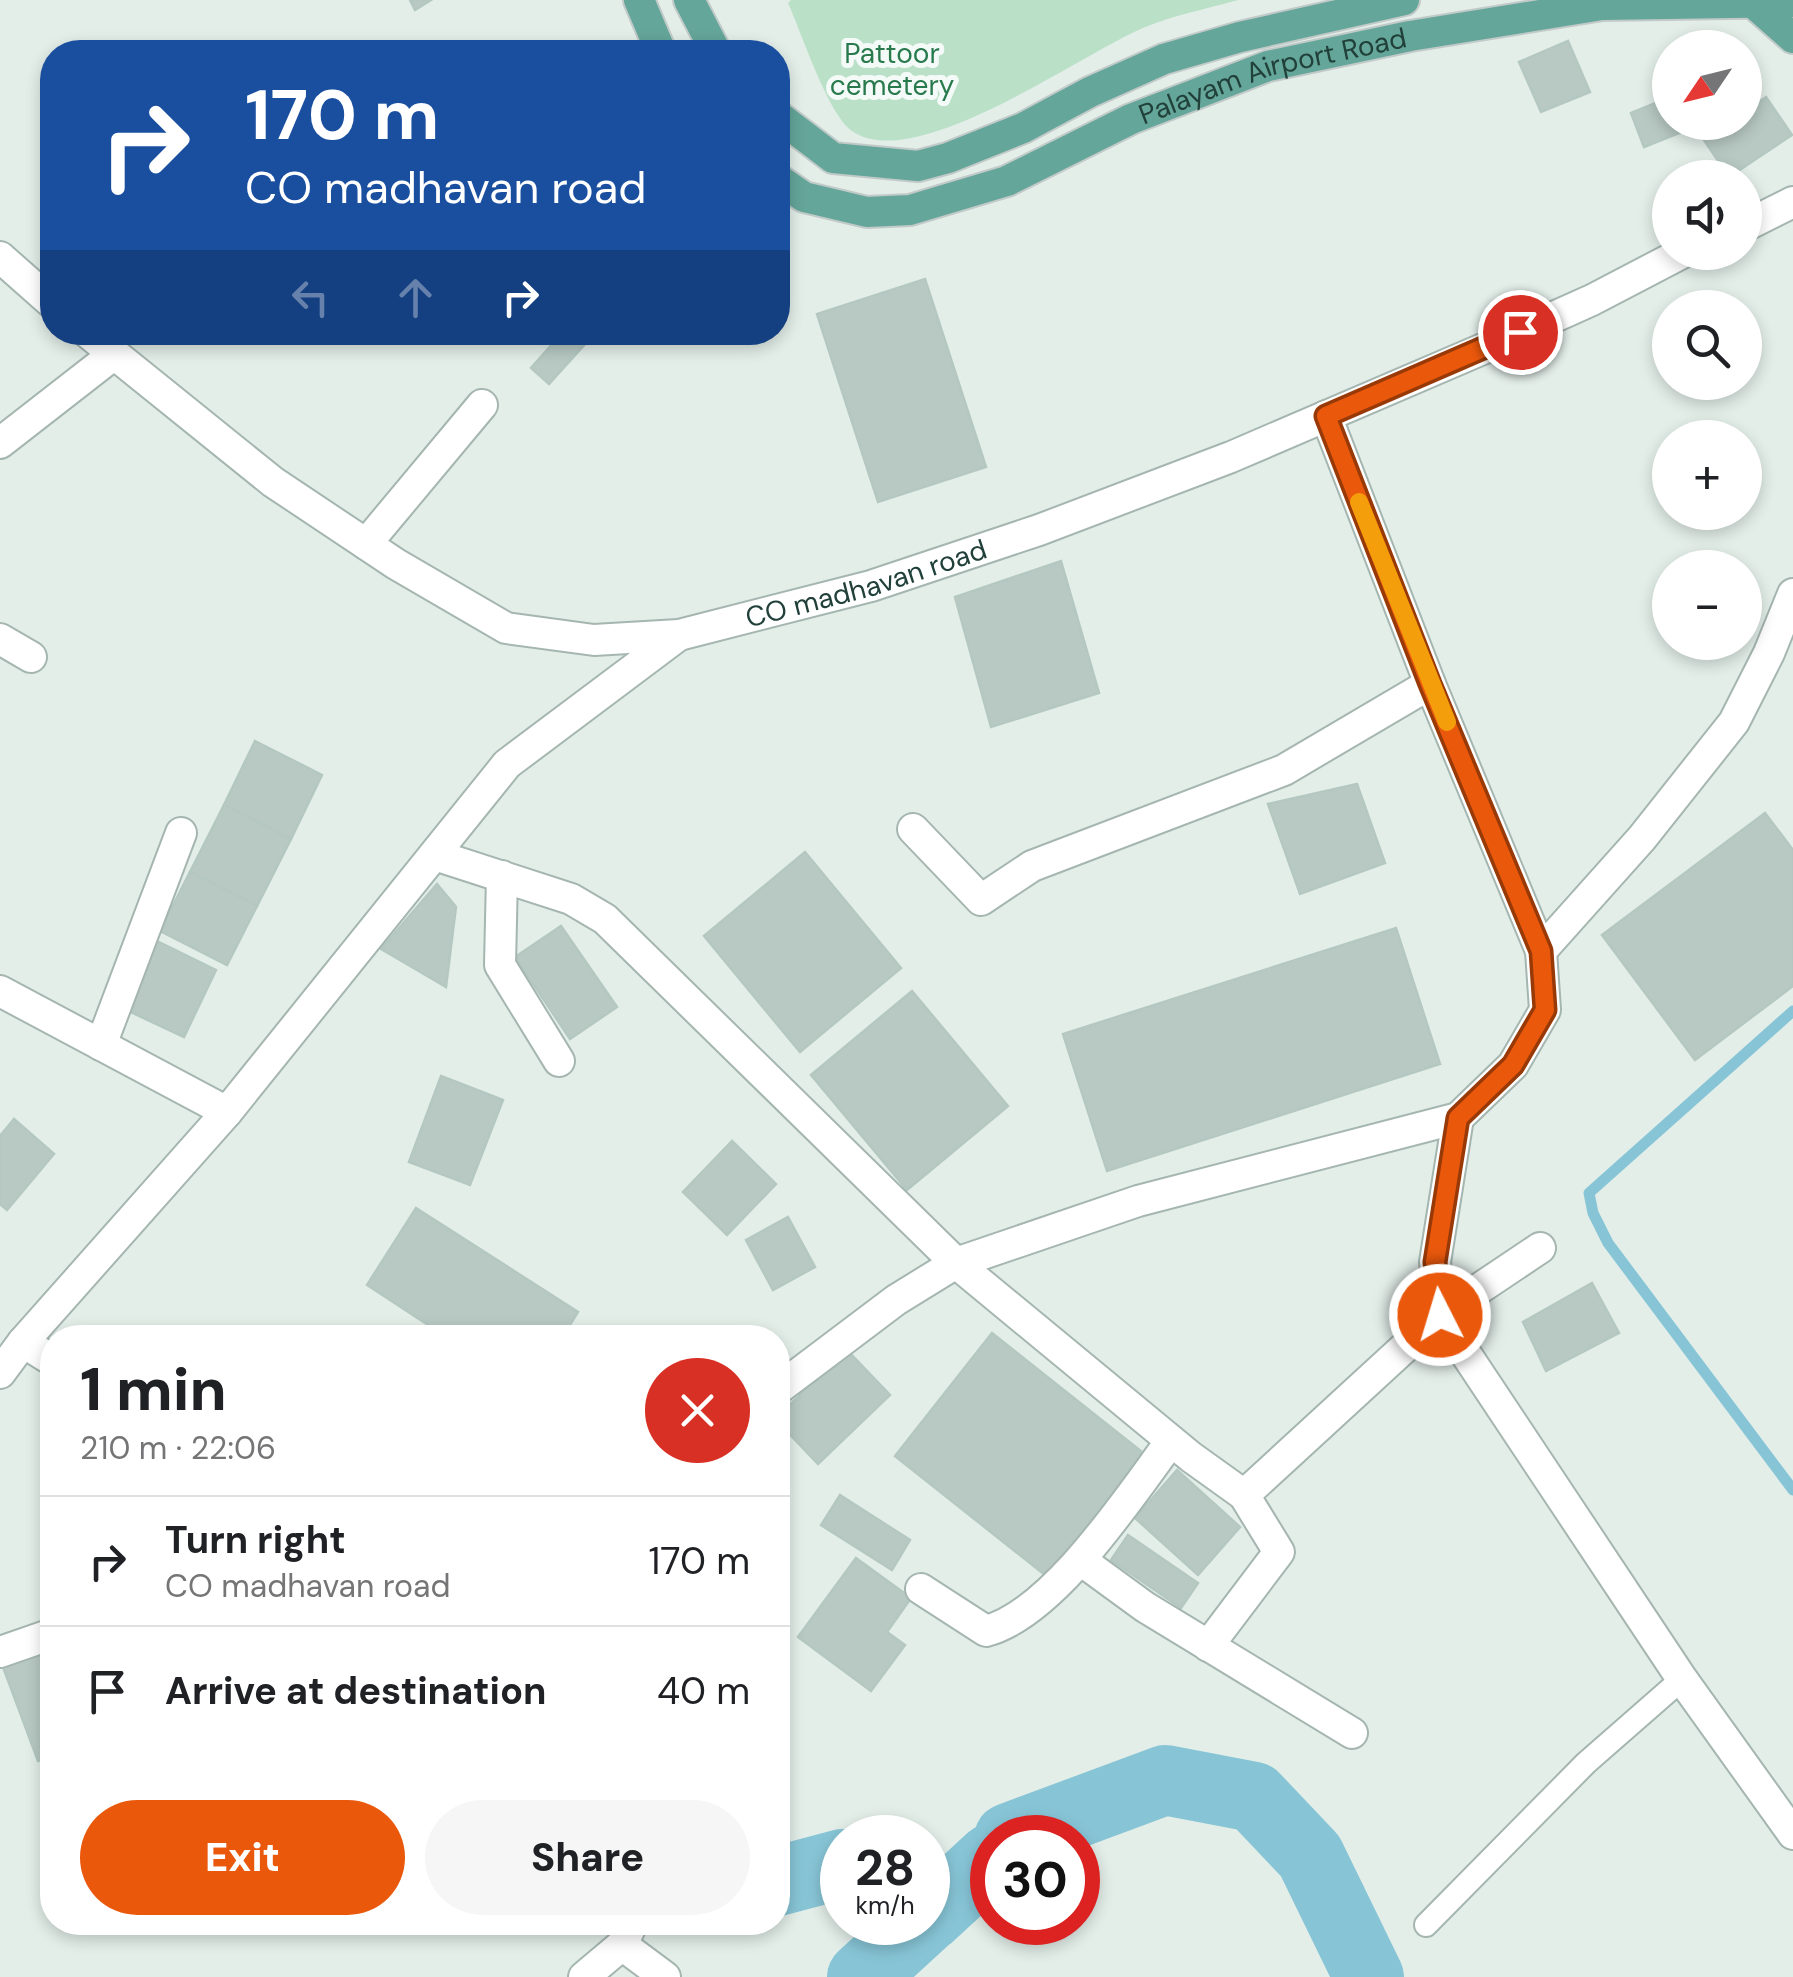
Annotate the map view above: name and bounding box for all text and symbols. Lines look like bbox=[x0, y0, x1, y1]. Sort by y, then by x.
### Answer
street label: Palayam Airport Road bbox=[1133, 19, 1410, 133]
north arrow bbox=[1652, 30, 1762, 140]
map controls bbox=[1652, 30, 1762, 660]
park label: Pattoor cemetery bbox=[830, 35, 954, 104]
text: 170 m bbox=[245, 70, 439, 161]
icon: right bbox=[80, 80, 210, 210]
text: CO madhavan road bbox=[245, 158, 646, 217]
button: sound bbox=[1652, 160, 1762, 270]
icon: left bbox=[283, 270, 338, 325]
icon: ahead bbox=[388, 270, 443, 325]
icon: right bbox=[493, 270, 548, 325]
pin bbox=[1478, 290, 1563, 375]
button: search bbox=[1652, 290, 1762, 400]
icon: arrive bbox=[1493, 305, 1548, 360]
button: + bbox=[1652, 420, 1762, 530]
street label: CO madhavan road bbox=[741, 531, 992, 636]
button: − bbox=[1652, 550, 1762, 660]
position arrow bbox=[1388, 1263, 1492, 1367]
text: 1 min bbox=[80, 1350, 227, 1429]
button: close bbox=[645, 1358, 750, 1463]
text: 210 m · 22:06 bbox=[80, 1427, 276, 1469]
text: Turn right bbox=[165, 1515, 346, 1565]
icon: right bbox=[80, 1534, 135, 1589]
text: 170 m bbox=[648, 1536, 750, 1586]
text: CO madhavan road bbox=[165, 1565, 450, 1607]
icon: arrive bbox=[80, 1664, 135, 1719]
text: Arrive at destination bbox=[165, 1666, 547, 1716]
text: 40 m bbox=[657, 1666, 750, 1716]
button: Exit bbox=[80, 1800, 405, 1915]
button: Share bbox=[425, 1800, 750, 1915]
speed limit sign: 30 bbox=[970, 1815, 1100, 1945]
text: 28 bbox=[855, 1835, 915, 1901]
text: km/h bbox=[855, 1889, 915, 1922]

